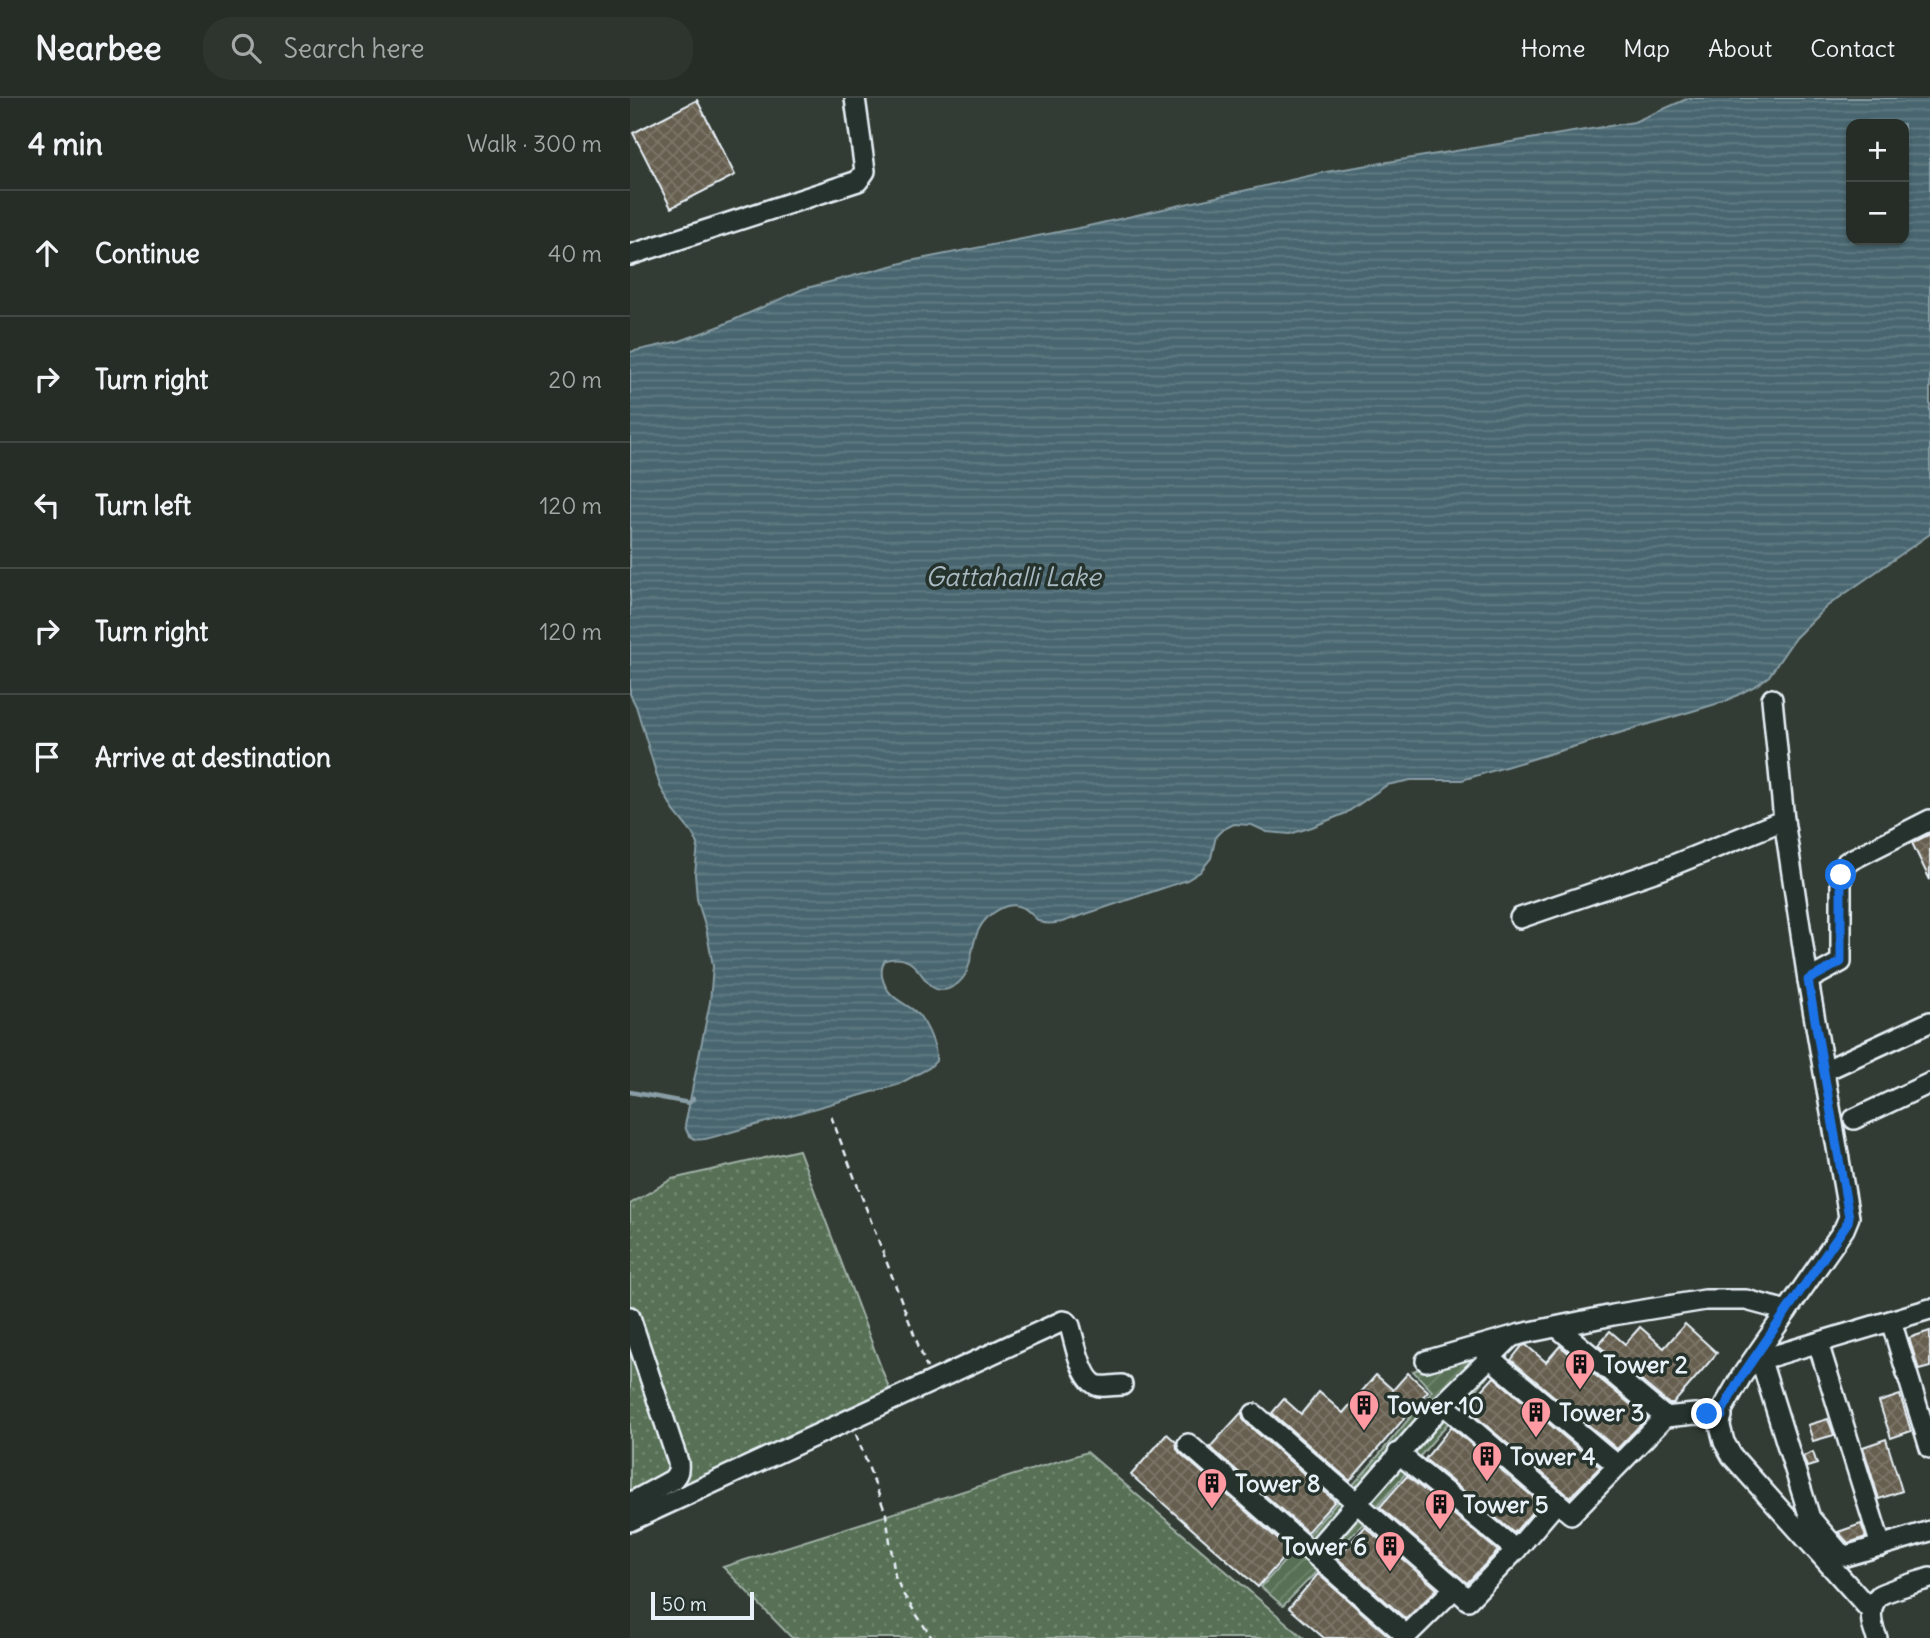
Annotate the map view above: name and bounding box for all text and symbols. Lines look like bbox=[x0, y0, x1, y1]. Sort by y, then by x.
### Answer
search box bbox=[203, 17, 693, 80]
text: Nearbee bbox=[35, 27, 161, 69]
icon: search bbox=[227, 29, 265, 67]
text: Search here bbox=[283, 32, 424, 65]
text: Home bbox=[1521, 33, 1585, 63]
text: Map bbox=[1623, 33, 1670, 63]
text: About bbox=[1708, 33, 1772, 63]
text: Contact bbox=[1810, 33, 1895, 63]
map controls bbox=[1846, 119, 1909, 245]
button: + bbox=[1846, 119, 1909, 182]
text: 4 min bbox=[28, 125, 103, 163]
text: Walk · 300 m bbox=[467, 129, 602, 158]
button: − bbox=[1846, 182, 1909, 245]
icon: ahead bbox=[28, 234, 66, 272]
text: Continue bbox=[95, 237, 200, 270]
text: 40 m bbox=[548, 239, 602, 268]
icon: right bbox=[28, 360, 66, 398]
text: Turn right bbox=[95, 363, 208, 396]
text: 20 m bbox=[549, 365, 602, 394]
icon: left bbox=[28, 486, 66, 524]
text: Turn left bbox=[95, 489, 191, 522]
text: 120 m bbox=[539, 491, 602, 520]
water label: Gattahalli Lake bbox=[925, 560, 1103, 593]
icon: right bbox=[28, 612, 66, 650]
text: Turn right bbox=[95, 615, 208, 648]
text: 120 m bbox=[539, 617, 602, 646]
icon: arrive bbox=[28, 738, 66, 776]
text: Arrive at destination bbox=[95, 741, 331, 774]
route start bbox=[1825, 859, 1856, 890]
building icon: Tower 2 bbox=[1563, 1347, 1597, 1391]
place label: Tower 2 bbox=[1603, 1349, 1688, 1379]
building icon: Tower 10 bbox=[1347, 1388, 1381, 1432]
place label: Tower 10 bbox=[1387, 1390, 1484, 1420]
building icon: Tower 3 bbox=[1519, 1395, 1553, 1439]
place label: Tower 3 bbox=[1559, 1397, 1644, 1427]
route end bbox=[1691, 1398, 1722, 1429]
building icon: Tower 4 bbox=[1470, 1439, 1504, 1483]
place label: Tower 4 bbox=[1510, 1441, 1596, 1471]
building icon: Tower 8 bbox=[1195, 1466, 1229, 1510]
place label: Tower 8 bbox=[1235, 1468, 1321, 1498]
building icon: Tower 5 bbox=[1423, 1487, 1457, 1531]
place label: Tower 5 bbox=[1463, 1489, 1549, 1519]
building icon: Tower 6 bbox=[1373, 1529, 1407, 1573]
place label: Tower 6 bbox=[1281, 1531, 1367, 1561]
scale bar bbox=[651, 1589, 754, 1621]
text: 50 m bbox=[662, 1592, 707, 1616]

